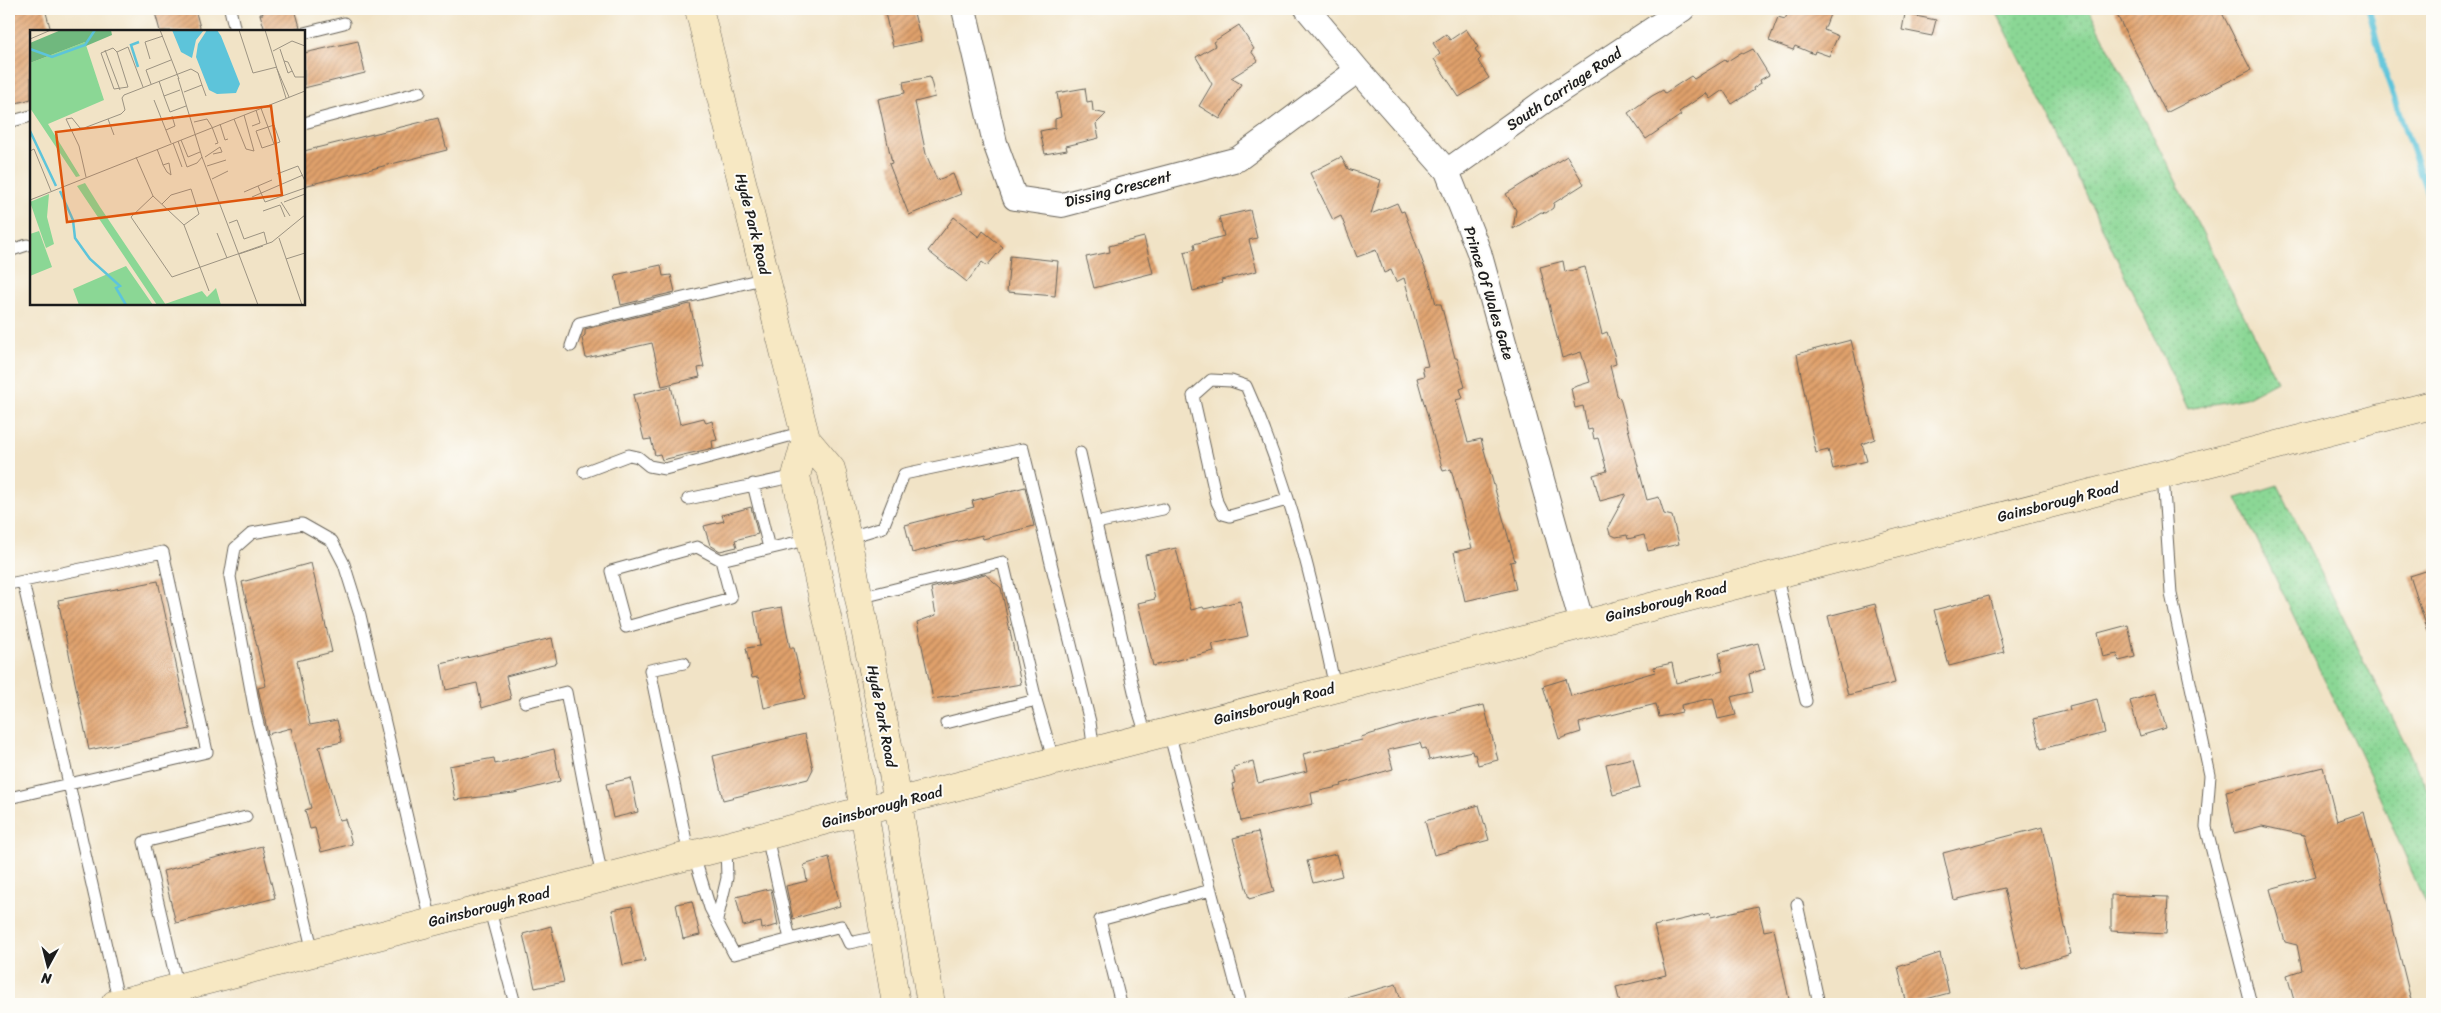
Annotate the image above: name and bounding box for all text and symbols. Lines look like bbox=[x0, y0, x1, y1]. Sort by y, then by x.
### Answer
inset map bbox=[30, 30, 305, 305]
street label: South Carriage Road bbox=[1501, 40, 1628, 138]
street label: Dissing Crescent bbox=[1062, 163, 1175, 215]
street label: Hyde Park Road bbox=[728, 170, 778, 279]
street label: Prince Of Wales Gate bbox=[1456, 223, 1522, 363]
street label: Gainsborough Road bbox=[1994, 474, 2123, 530]
street label: Gainsborough Road bbox=[1602, 574, 1731, 630]
street label: Hyde Park Road bbox=[859, 662, 905, 771]
street label: Gainsborough Road bbox=[1210, 675, 1339, 733]
street label: Gainsborough Road bbox=[818, 778, 947, 836]
street label: Gainsborough Road bbox=[425, 879, 554, 935]
north arrow bbox=[22, 940, 72, 990]
text: N bbox=[40, 965, 54, 992]

